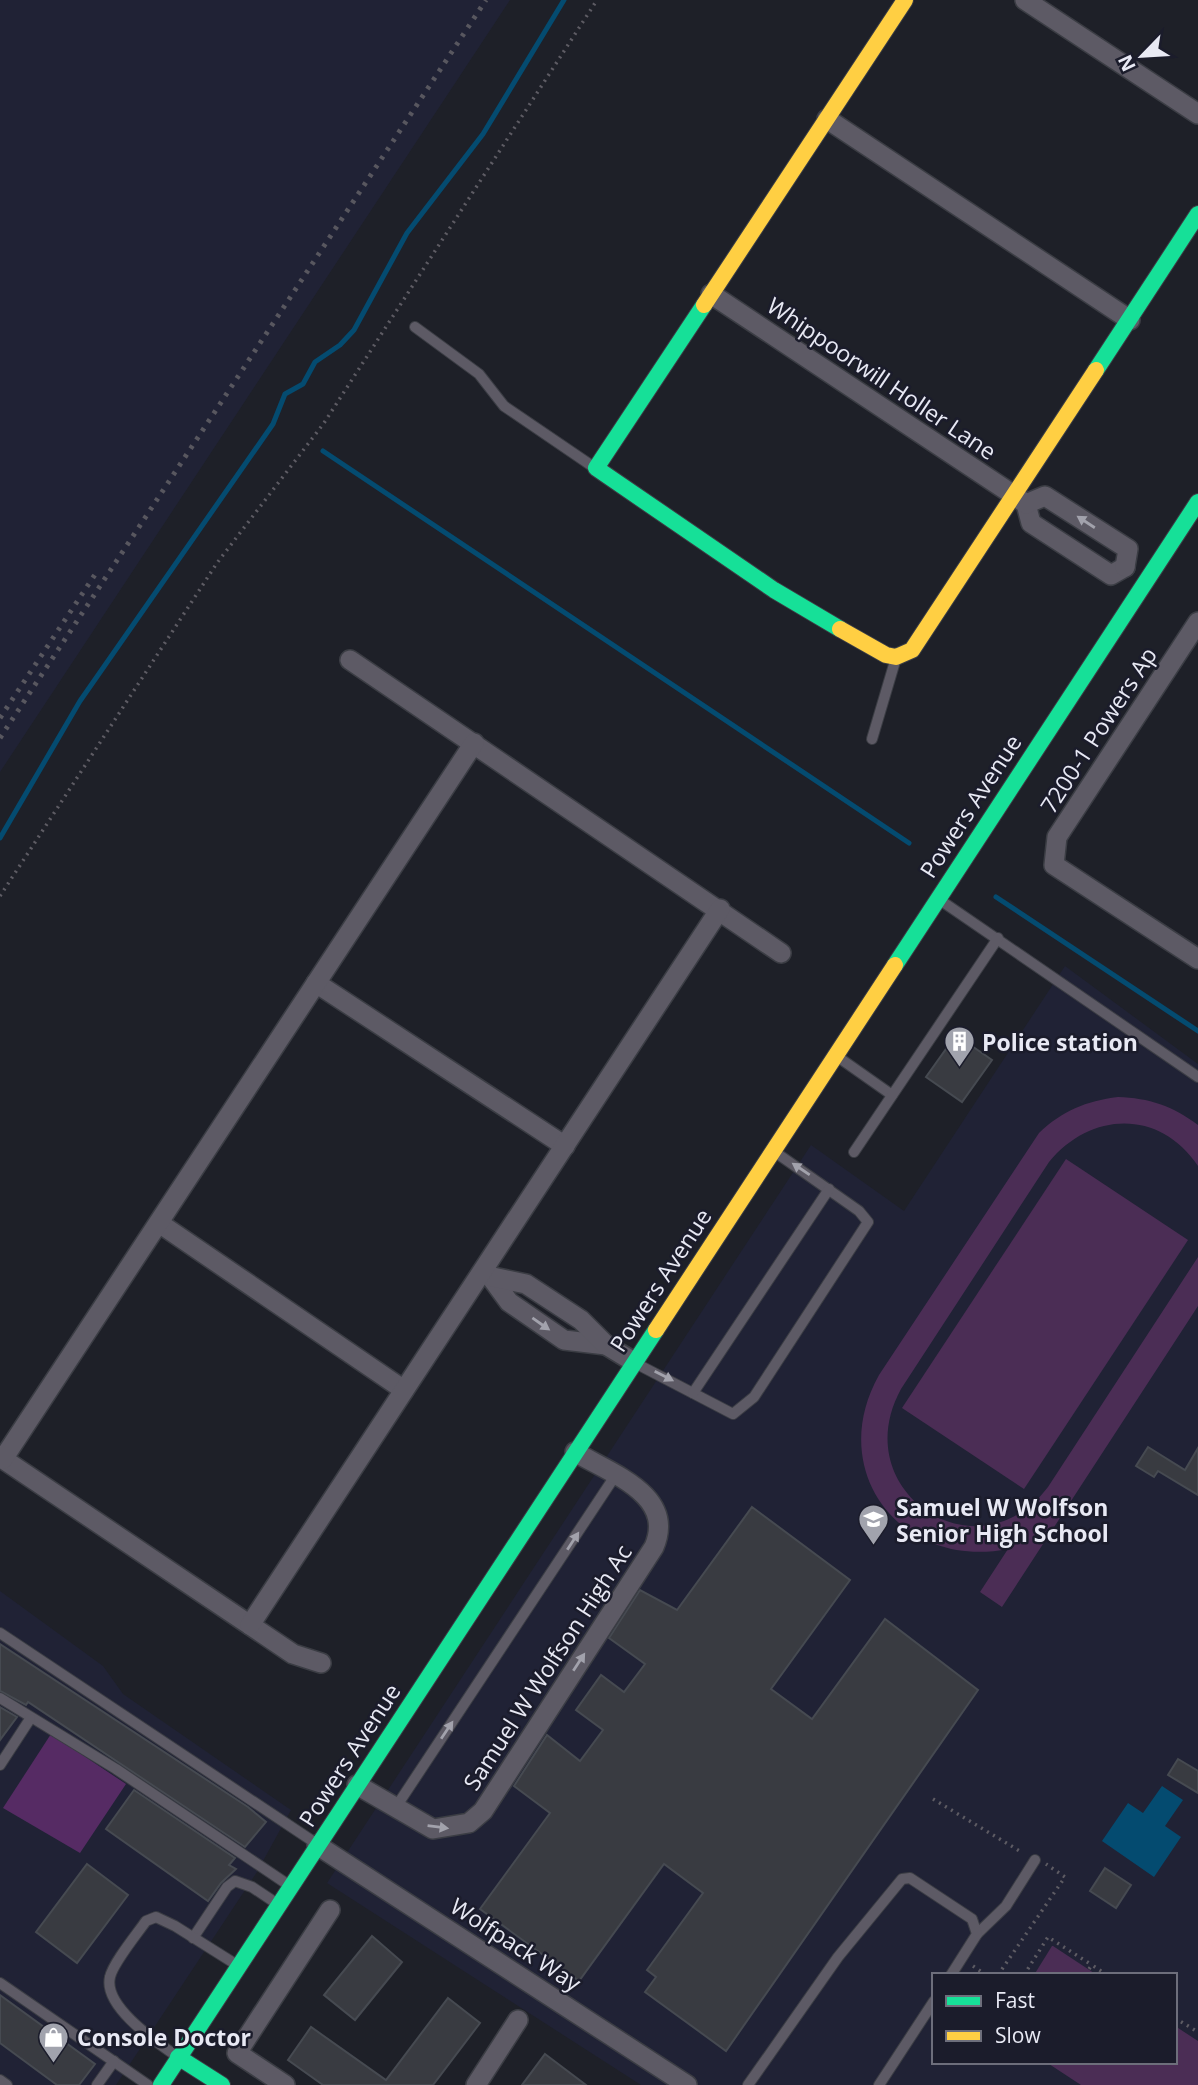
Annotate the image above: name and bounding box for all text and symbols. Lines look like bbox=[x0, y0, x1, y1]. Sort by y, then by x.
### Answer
north arrow bbox=[1107, 21, 1177, 91]
text: N bbox=[1112, 51, 1142, 76]
street label: Whippoorwill Holler Lane bbox=[761, 289, 1003, 467]
one-way arrow bbox=[1076, 516, 1096, 529]
street label: 7200-1 Powers Ap bbox=[1032, 641, 1164, 819]
street label: Powers Avenue bbox=[912, 728, 1028, 884]
building icon: Police station bbox=[942, 1025, 976, 1069]
place label: Police station bbox=[982, 1026, 1138, 1058]
one-way arrow bbox=[792, 1162, 810, 1176]
street label: Powers Avenue bbox=[602, 1202, 718, 1358]
one-way arrow bbox=[531, 1317, 550, 1330]
one-way arrow bbox=[654, 1371, 674, 1382]
place label: Samuel W Wolfson Senior High School bbox=[896, 1491, 1109, 1549]
school or university icon: Samuel W Wolfson Senior High School bbox=[856, 1503, 890, 1547]
one-way arrow bbox=[566, 1531, 579, 1550]
street label: Samuel W Wolfson High Ac bbox=[455, 1538, 639, 1796]
one-way arrow bbox=[572, 1653, 585, 1672]
street label: Powers Avenue bbox=[291, 1677, 407, 1833]
one-way arrow bbox=[440, 1721, 454, 1739]
one-way arrow bbox=[427, 1821, 449, 1832]
street label: Wolfpack Way bbox=[444, 1890, 588, 1999]
legend bbox=[932, 1973, 1177, 2064]
text: Fast bbox=[995, 1986, 1035, 2014]
shop icon: Console Doctor bbox=[37, 2020, 71, 2064]
place label: Console Doctor bbox=[77, 2021, 251, 2053]
text: Slow bbox=[995, 2021, 1041, 2049]

